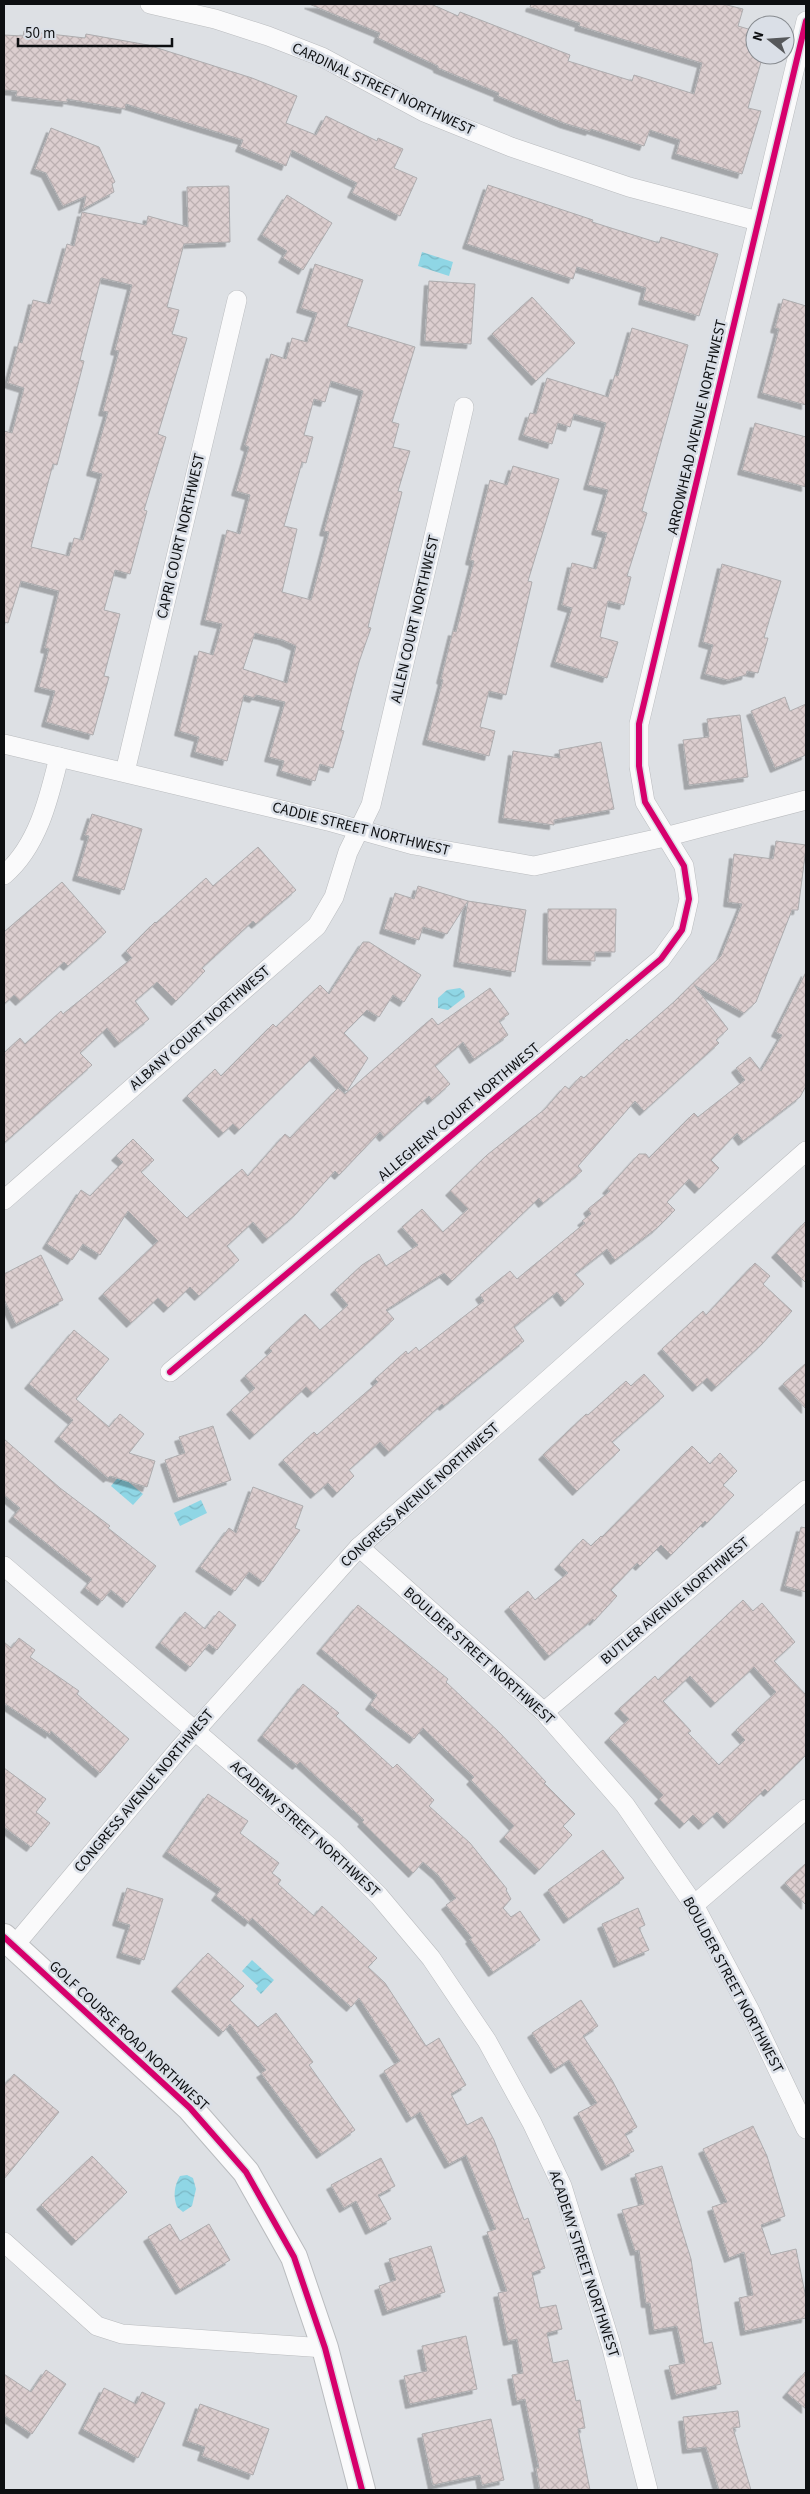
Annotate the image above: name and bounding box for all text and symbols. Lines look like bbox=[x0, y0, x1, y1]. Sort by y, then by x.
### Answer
scale bar bbox=[18, 15, 171, 47]
north arrow bbox=[745, 15, 795, 65]
text: 50 m bbox=[25, 23, 55, 44]
text: N bbox=[748, 29, 769, 44]
street label: CARDINAL STREET NORTHWEST bbox=[288, 37, 478, 141]
street label: ARROWHEAD AVENUE NORTHWEST bbox=[662, 317, 732, 537]
street label: CAPRI COURT NORTHWEST bbox=[152, 451, 210, 621]
street label: ALLEN COURT NORTHWEST bbox=[385, 533, 445, 705]
street label: CADDIE STREET NORTHWEST bbox=[270, 797, 452, 861]
street label: ALBANY COURT NORTHWEST bbox=[125, 961, 275, 1095]
street label: ALLEGHENY COURT NORTHWEST bbox=[373, 1038, 545, 1186]
street label: CONGRESS AVENUE NORTHWEST bbox=[336, 1418, 504, 1572]
street label: BUTLER AVENUE NORTHWEST bbox=[596, 1532, 754, 1670]
street label: BOULDER STREET NORTHWEST bbox=[399, 1582, 559, 1730]
street label: CONGRESS AVENUE NORTHWEST bbox=[69, 1705, 219, 1877]
street label: ACADEMY STREET NORTHWEST bbox=[225, 1756, 385, 1902]
street label: BOULDER STREET NORTHWEST bbox=[678, 1893, 788, 2077]
street label: GOLF COURSE ROAD NORTHWEST bbox=[44, 1956, 214, 2116]
street label: ACADEMY STREET NORTHWEST bbox=[544, 2168, 624, 2360]

